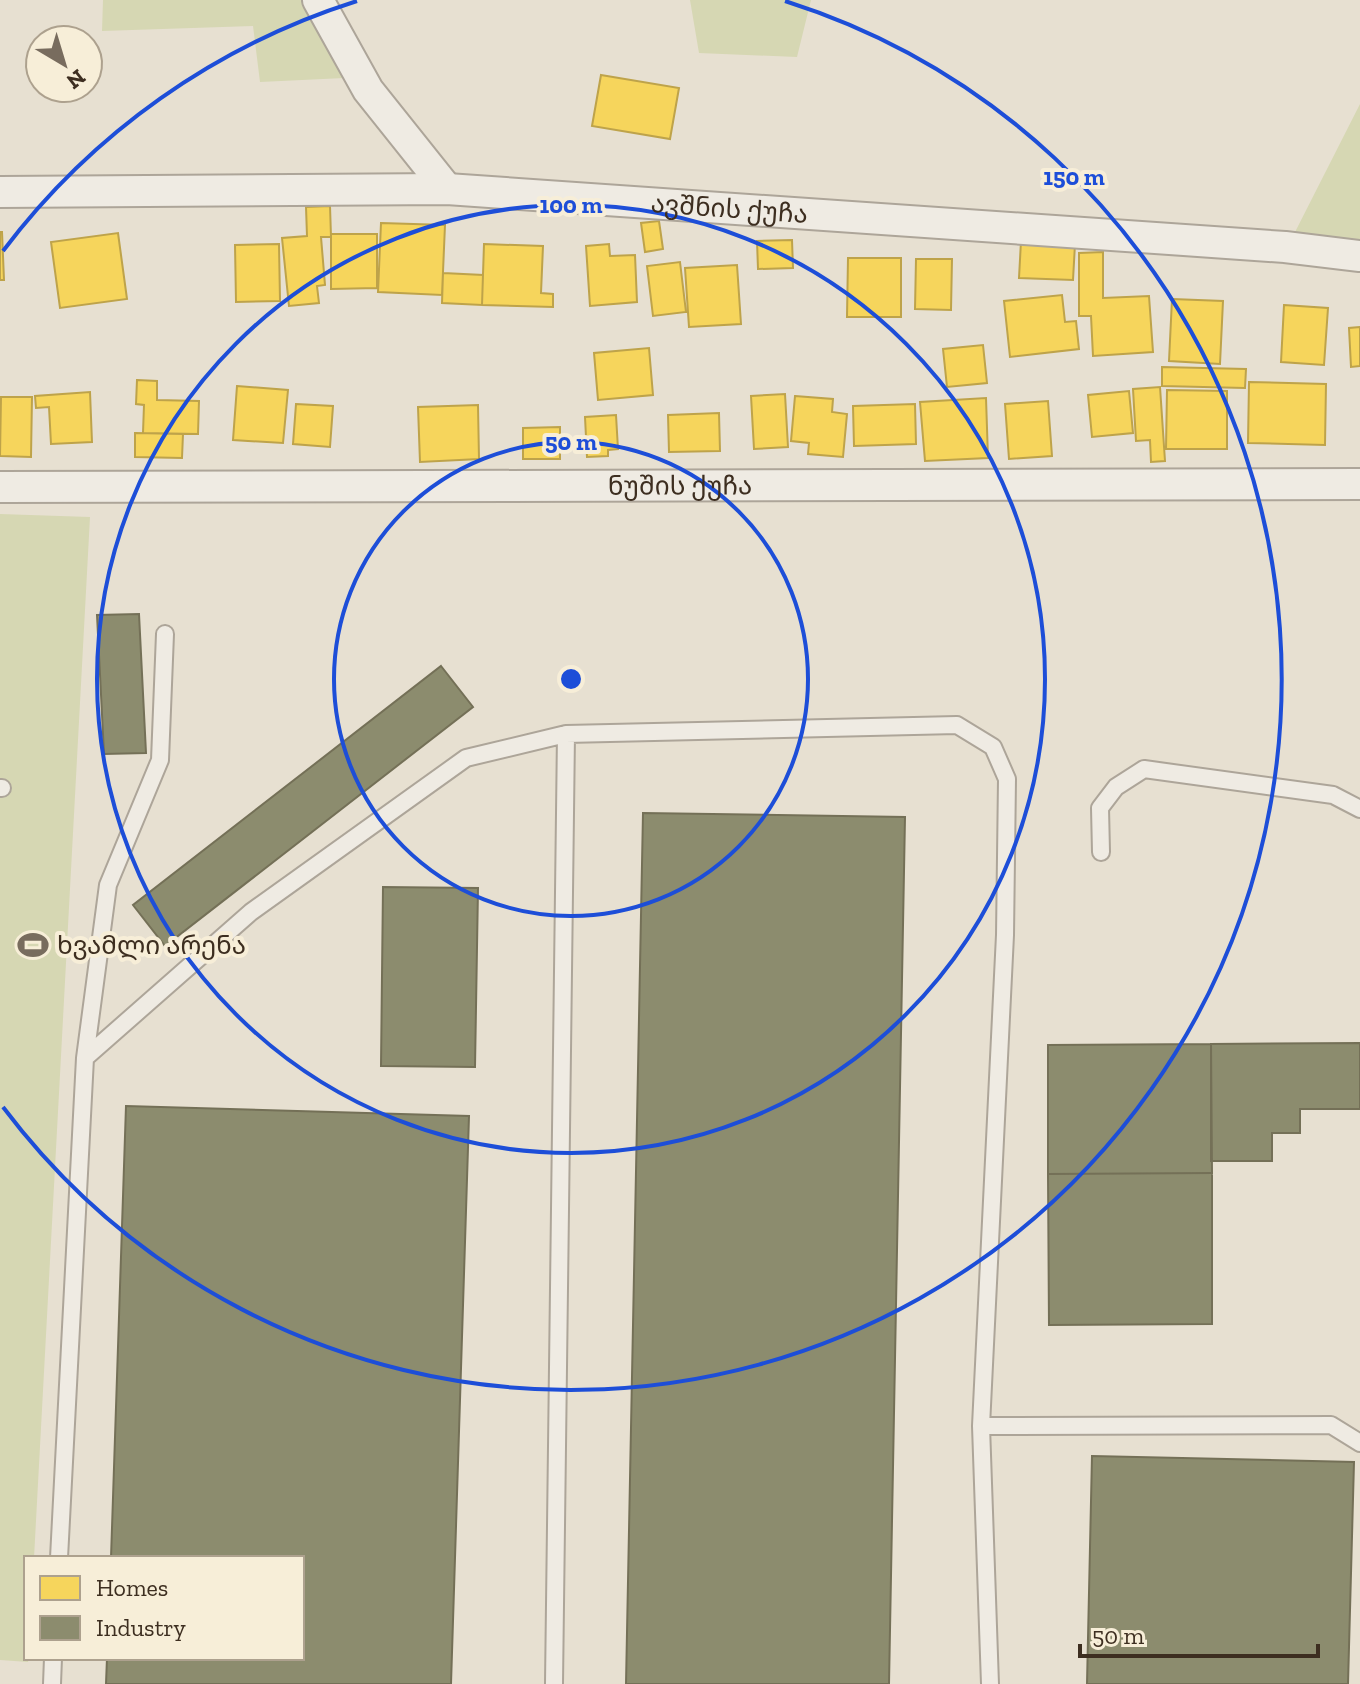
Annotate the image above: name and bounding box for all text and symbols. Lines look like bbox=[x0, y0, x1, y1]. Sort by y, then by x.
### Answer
north arrow bbox=[24, 24, 104, 104]
text: N bbox=[61, 64, 91, 95]
text: 150 m bbox=[1043, 162, 1105, 191]
street label: ავშნის ქუჩა bbox=[650, 187, 809, 230]
text: 100 m bbox=[540, 190, 602, 219]
text: 50 m bbox=[545, 427, 597, 456]
street label: ნუშის ქუჩა bbox=[608, 469, 752, 502]
centre of rings bbox=[557, 665, 585, 693]
sports icon: ხვამლი არენა bbox=[16, 928, 50, 962]
place label: ხვამლი არენა bbox=[57, 929, 246, 961]
legend bbox=[24, 1556, 304, 1660]
text: Homes bbox=[96, 1573, 168, 1602]
scale bar bbox=[1080, 1608, 1318, 1658]
text: Industry bbox=[96, 1613, 187, 1642]
text: 50 m bbox=[1092, 1621, 1145, 1650]

